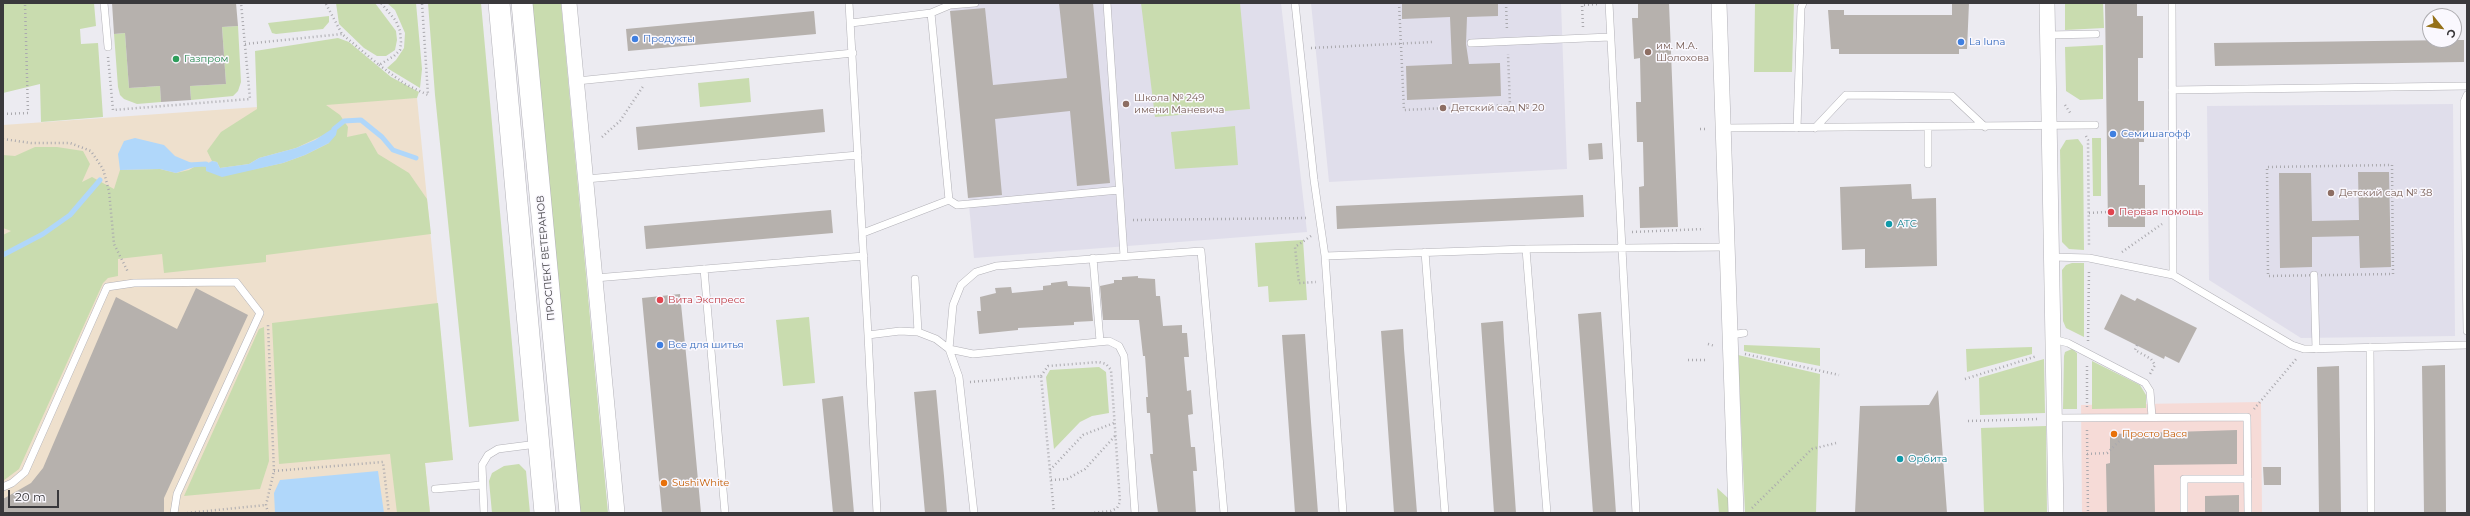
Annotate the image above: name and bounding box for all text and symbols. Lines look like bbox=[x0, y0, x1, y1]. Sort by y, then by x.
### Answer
north arrow bbox=[2422, 8, 2462, 48]
text: С bbox=[2443, 27, 2460, 40]
place label: Продукты bbox=[643, 33, 695, 45]
marker: Продукты bbox=[630, 34, 640, 44]
place label: La luna bbox=[1969, 36, 2005, 48]
marker: La luna bbox=[1956, 37, 1966, 47]
place label: им. М.А. Шолохова bbox=[1656, 40, 1709, 64]
marker: им. М.А. Шолохова bbox=[1643, 47, 1653, 57]
place label: Газпром bbox=[184, 53, 228, 65]
marker: Газпром bbox=[171, 54, 181, 64]
place label: Школа № 249 имени Маневича bbox=[1134, 92, 1224, 116]
marker: Школа № 249 имени Маневича bbox=[1121, 99, 1131, 109]
place label: Детский сад № 20 bbox=[1451, 102, 1545, 114]
marker: Детский сад № 20 bbox=[1438, 103, 1448, 113]
place label: Семишагофф bbox=[2121, 128, 2191, 140]
marker: Семишагофф bbox=[2108, 129, 2118, 139]
place label: Детский сад № 38 bbox=[2339, 187, 2432, 199]
marker: Детский сад № 38 bbox=[2326, 188, 2336, 198]
street label: ПРОСПЕКТ ВЕТЕРАНОВ bbox=[535, 195, 557, 321]
place label: Первая помощь bbox=[2119, 206, 2203, 218]
marker: Первая помощь bbox=[2106, 207, 2116, 217]
place label: АТС bbox=[1897, 218, 1917, 230]
marker: АТС bbox=[1884, 219, 1894, 229]
place label: Вита Экспресс bbox=[668, 294, 745, 306]
marker: Вита Экспресс bbox=[655, 295, 665, 305]
place label: Все для шитья bbox=[668, 339, 744, 351]
marker: Все для шитья bbox=[655, 340, 665, 350]
place label: Просто Вася bbox=[2122, 428, 2187, 440]
marker: Просто Вася bbox=[2109, 429, 2119, 439]
place label: Орбита bbox=[1908, 453, 1947, 465]
marker: Орбита bbox=[1895, 454, 1905, 464]
place label: SushiWhite bbox=[672, 477, 729, 489]
marker: SushiWhite bbox=[659, 478, 669, 488]
scale bar bbox=[10, 482, 61, 508]
text: 20 m bbox=[15, 489, 46, 504]

